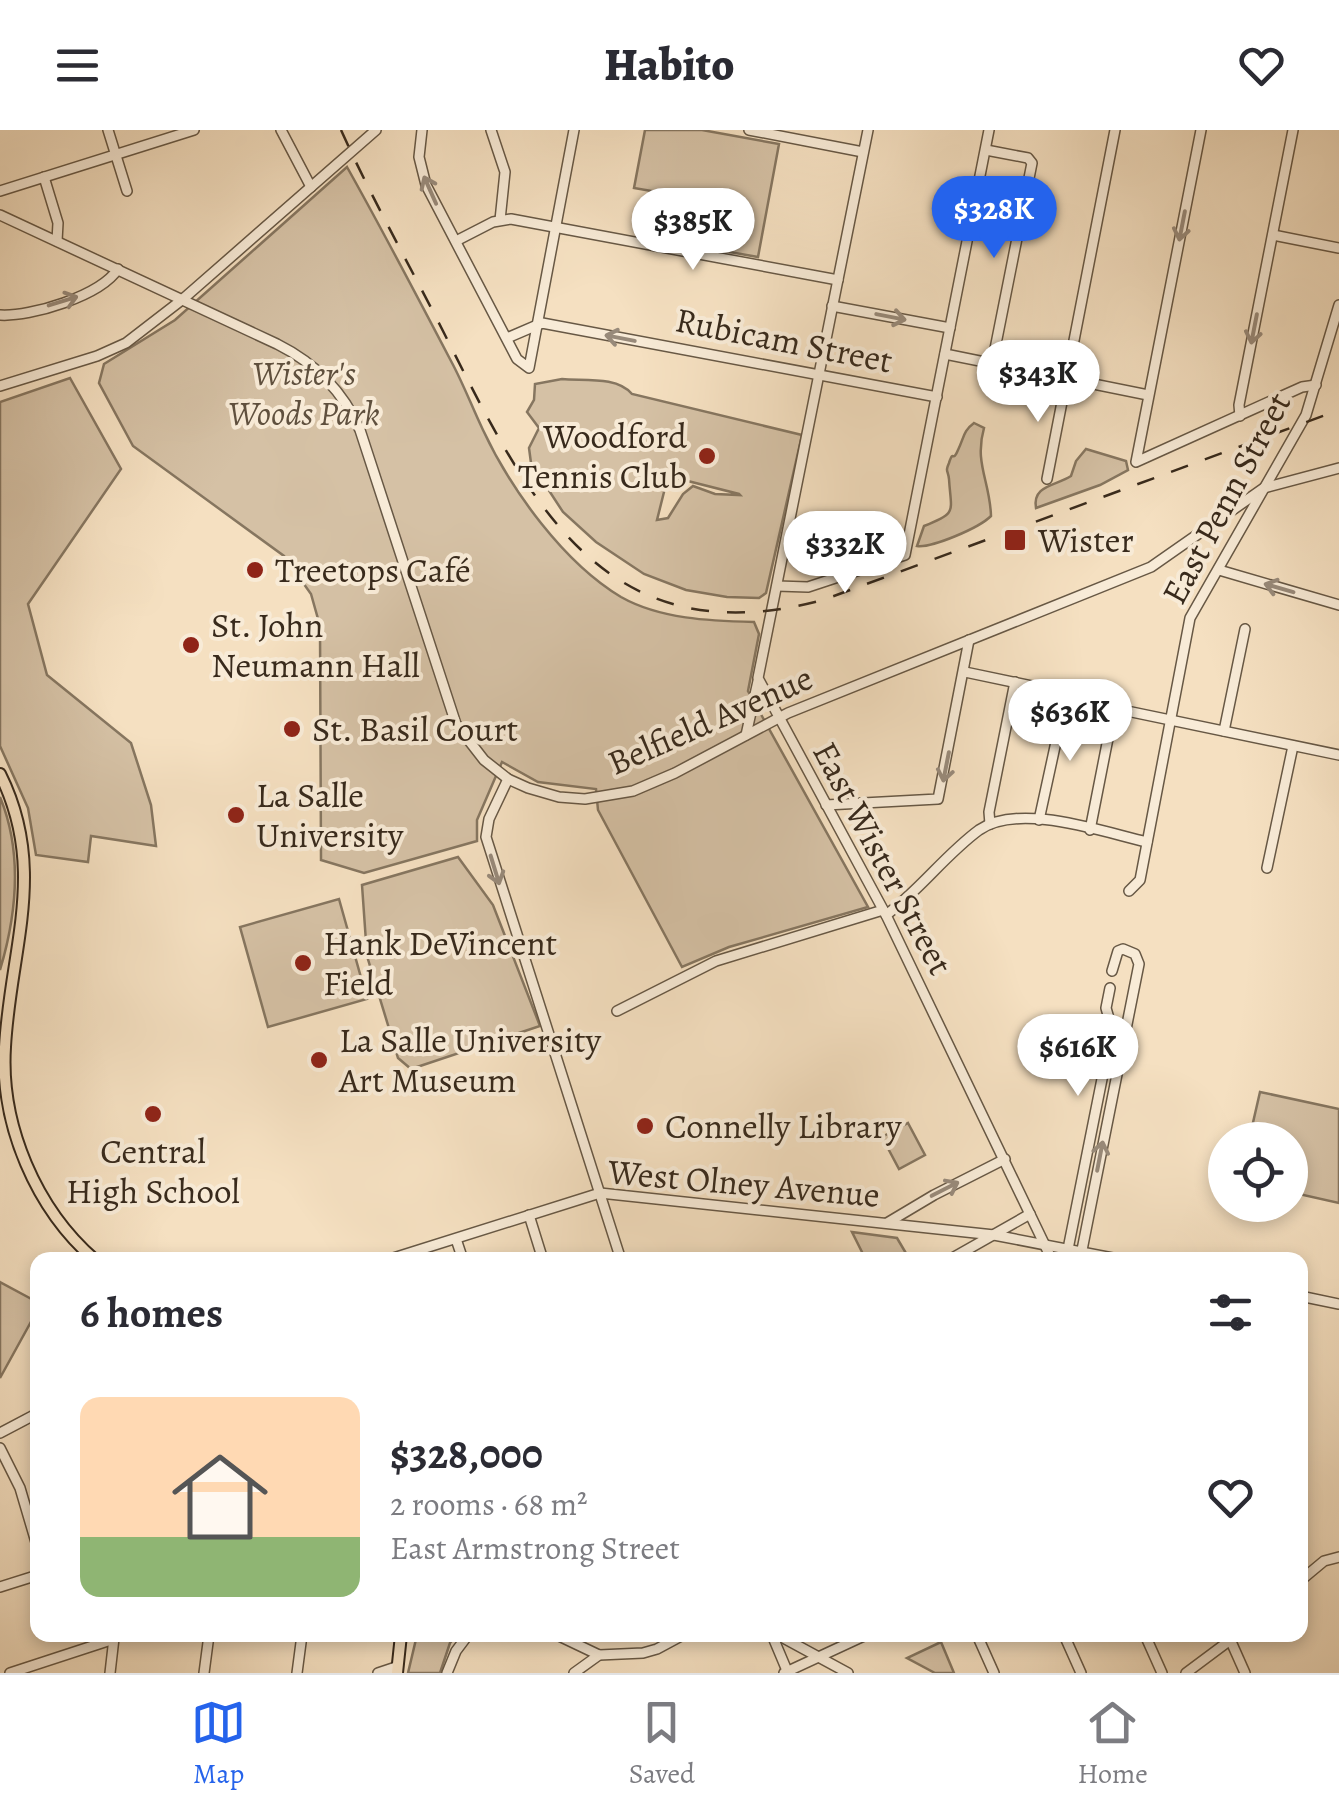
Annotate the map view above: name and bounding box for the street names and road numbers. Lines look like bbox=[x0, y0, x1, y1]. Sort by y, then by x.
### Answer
street label: Rubicam Street bbox=[672, 295, 896, 385]
street label: East Penn Street bbox=[1150, 384, 1302, 612]
street label: Belfield Avenue bbox=[600, 653, 820, 787]
street label: East Wister Street bbox=[801, 733, 965, 983]
street label: West Olney Avenue bbox=[605, 1147, 882, 1219]

